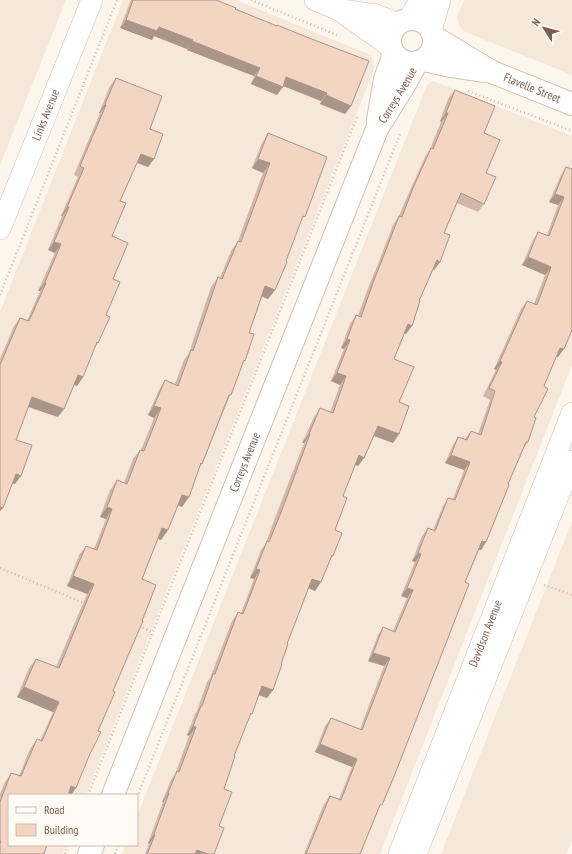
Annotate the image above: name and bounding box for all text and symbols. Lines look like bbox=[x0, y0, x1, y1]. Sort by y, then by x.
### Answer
north arrow bbox=[524, 8, 564, 48]
text: N bbox=[528, 16, 543, 29]
street label: Correys Avenue bbox=[374, 64, 420, 126]
street label: Flavelle Street bbox=[502, 69, 564, 106]
street label: Links Avenue bbox=[28, 87, 62, 143]
street label: Correys Avenue bbox=[226, 430, 263, 494]
street label: Davidson Avenue bbox=[465, 597, 505, 669]
legend bbox=[8, 794, 138, 846]
text: Road bbox=[44, 802, 64, 817]
text: Building bbox=[44, 822, 79, 837]

